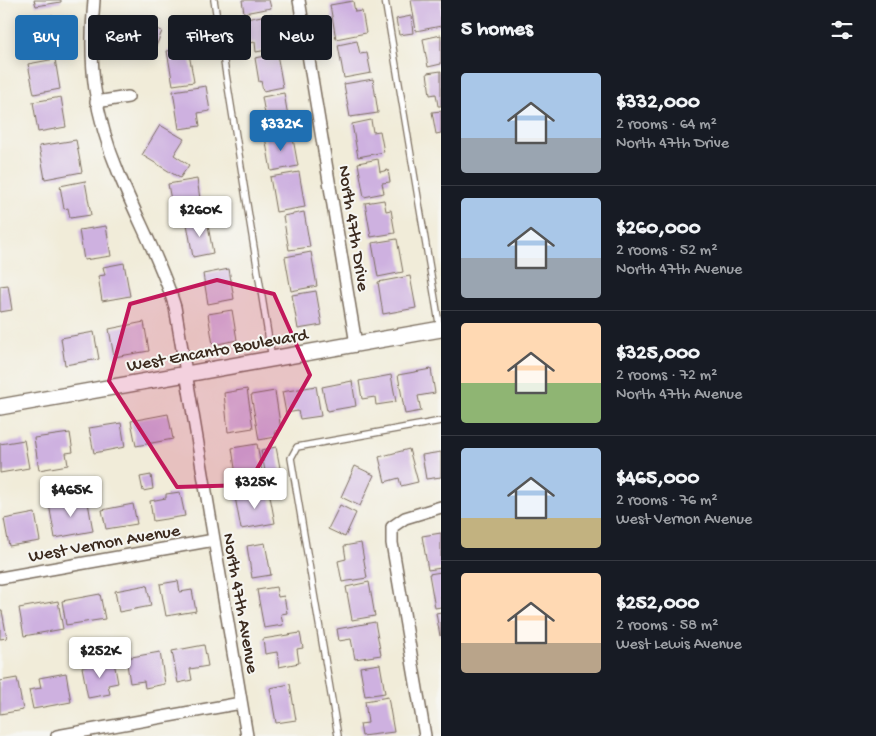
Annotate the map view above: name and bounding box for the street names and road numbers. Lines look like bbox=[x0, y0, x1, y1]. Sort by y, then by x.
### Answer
street label: North 47th Drive bbox=[332, 164, 373, 294]
street label: West Encanto Boulevard bbox=[125, 325, 311, 378]
street label: West Vernon Avenue bbox=[27, 521, 182, 568]
street label: North 47th Avenue bbox=[217, 532, 262, 676]

